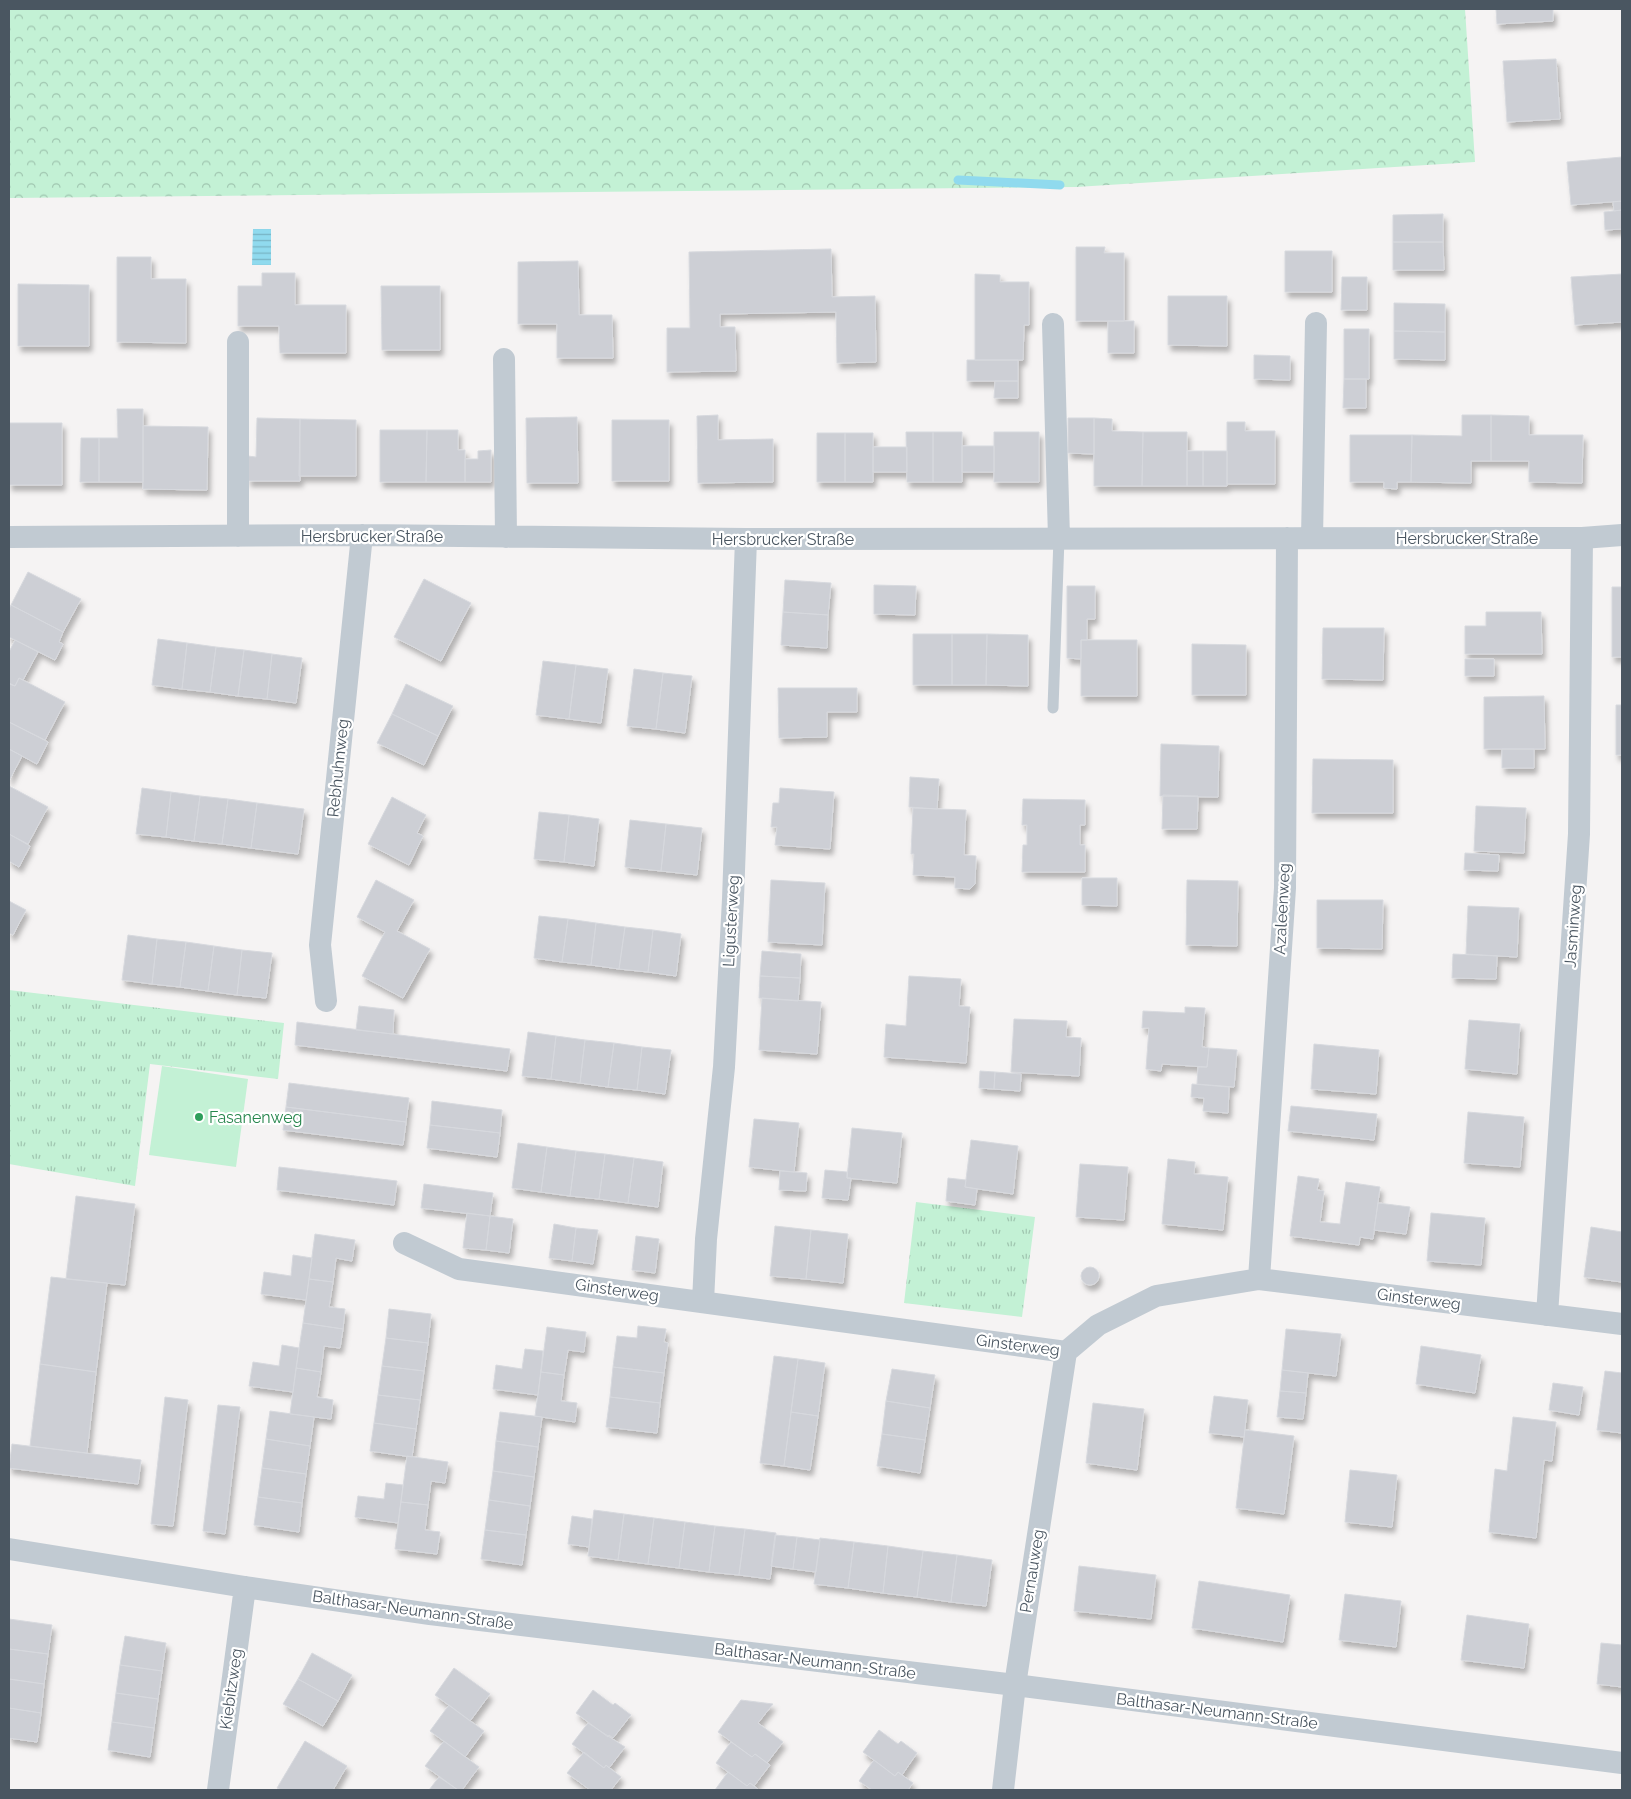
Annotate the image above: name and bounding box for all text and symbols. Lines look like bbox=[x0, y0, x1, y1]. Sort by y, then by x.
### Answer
street label: Hersbrucker Straße bbox=[301, 527, 443, 546]
street label: Hersbrucker Straße bbox=[1396, 529, 1538, 548]
street label: Hersbrucker Straße bbox=[712, 530, 854, 549]
street label: Rebhuhnweg bbox=[323, 718, 353, 818]
street label: Azaleenweg bbox=[1270, 863, 1294, 955]
street label: Ligusterweg bbox=[719, 874, 743, 968]
street label: Jasminweg bbox=[1561, 884, 1585, 968]
place label: Fasanenweg bbox=[209, 1108, 302, 1127]
marker: Fasanenweg bbox=[193, 1111, 205, 1123]
street label: Ginsterweg bbox=[574, 1275, 660, 1305]
street label: Ginsterweg bbox=[1376, 1284, 1462, 1314]
street label: Ginsterweg bbox=[975, 1330, 1061, 1360]
street label: Pernauweg bbox=[1016, 1528, 1048, 1614]
street label: Balthasar-Neumann-Straße bbox=[311, 1586, 515, 1634]
street label: Balthasar-Neumann-Straße bbox=[713, 1639, 917, 1683]
street label: Kiebitzweg bbox=[216, 1647, 246, 1731]
street label: Balthasar-Neumann-Straße bbox=[1115, 1689, 1319, 1733]

